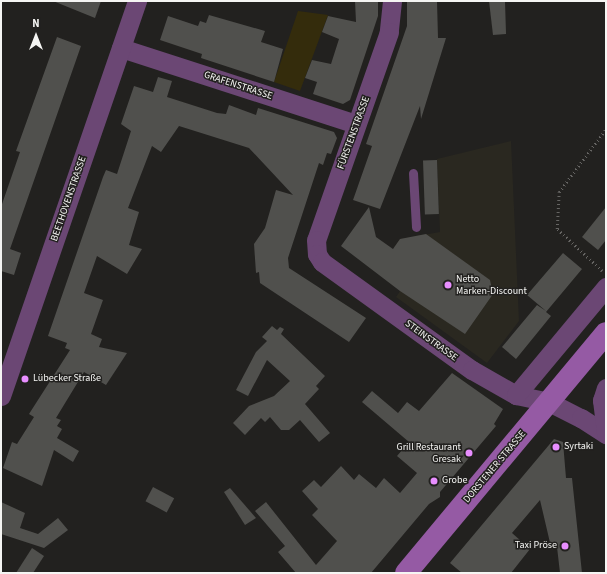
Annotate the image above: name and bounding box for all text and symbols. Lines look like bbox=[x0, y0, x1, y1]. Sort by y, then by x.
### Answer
north arrow bbox=[16, 16, 56, 56]
text: N bbox=[32, 16, 40, 31]
street label: GRAFENSTRASSE bbox=[202, 69, 274, 103]
street label: FÜRSTENSTRASSE bbox=[335, 95, 373, 171]
street label: BEETHOVENSTRASSE bbox=[49, 155, 89, 243]
place label: Netto Marken-Discount bbox=[456, 273, 527, 296]
marker: Netto Marken-Discount bbox=[443, 280, 453, 290]
street label: STEINSTRASSE bbox=[402, 318, 460, 364]
place label: Lübecker Straße bbox=[33, 373, 101, 385]
marker: Lübecker Straße bbox=[20, 374, 30, 384]
street label: DORSTENER STRASSE bbox=[461, 428, 529, 506]
place label: Grill Restaurant Gresak bbox=[396, 441, 461, 464]
place label: Syrtaki bbox=[564, 441, 593, 453]
marker: Syrtaki bbox=[551, 442, 561, 452]
marker: Grill Restaurant Gresak bbox=[464, 448, 474, 458]
place label: Grobe bbox=[442, 475, 467, 487]
marker: Grobe bbox=[429, 476, 439, 486]
place label: Taxi Pröse bbox=[515, 540, 557, 552]
marker: Taxi Pröse bbox=[560, 541, 570, 551]

